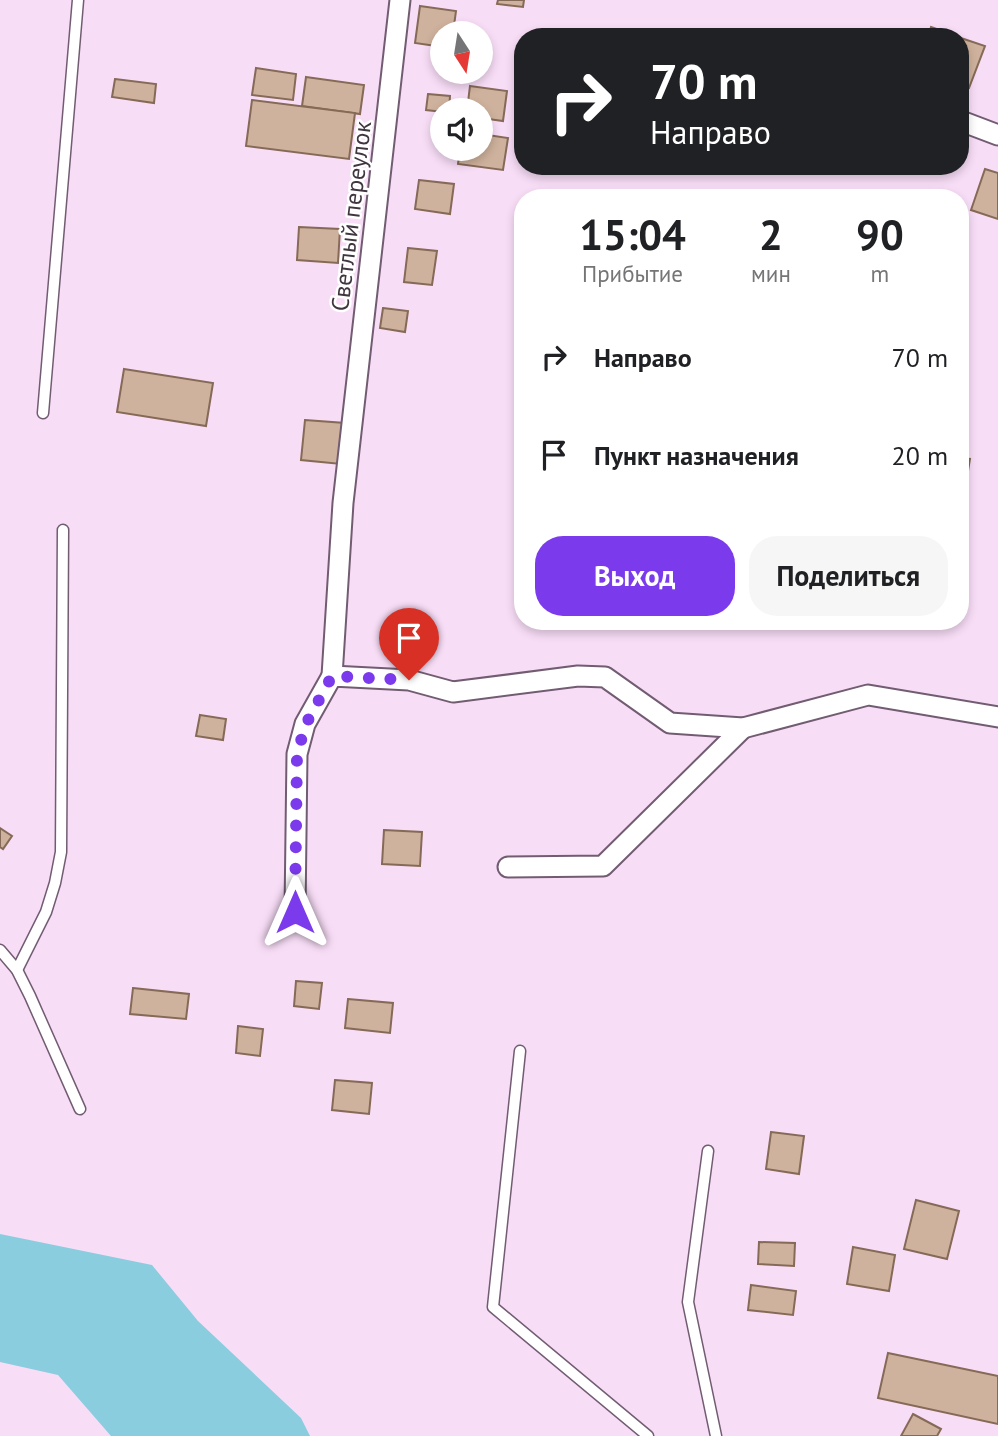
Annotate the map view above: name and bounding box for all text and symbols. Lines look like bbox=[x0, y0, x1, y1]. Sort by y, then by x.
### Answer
north arrow bbox=[430, 21, 494, 84]
map controls bbox=[430, 21, 493, 161]
text: 70 m bbox=[650, 49, 757, 113]
icon: right bbox=[535, 56, 626, 147]
button: sound bbox=[430, 98, 493, 161]
text: Направо bbox=[650, 111, 771, 153]
street label: Светлый переулок bbox=[324, 119, 378, 313]
text: 15:04 bbox=[579, 207, 686, 262]
text: 2 bbox=[759, 207, 783, 262]
text: 90 bbox=[856, 207, 904, 262]
text: Прибытие bbox=[582, 259, 683, 288]
text: мин bbox=[751, 259, 791, 288]
text: m bbox=[871, 259, 889, 288]
icon: right bbox=[535, 338, 573, 376]
text: Направо bbox=[594, 341, 692, 374]
text: 70 m bbox=[892, 341, 948, 374]
icon: arrive bbox=[535, 436, 573, 474]
text: Пункт назначения bbox=[594, 439, 799, 472]
text: 20 m bbox=[892, 439, 948, 472]
button: Выход bbox=[535, 536, 735, 616]
button: Поделиться bbox=[749, 536, 948, 616]
pin bbox=[379, 608, 439, 680]
icon: arrive bbox=[390, 619, 428, 657]
position arrow bbox=[258, 875, 332, 949]

